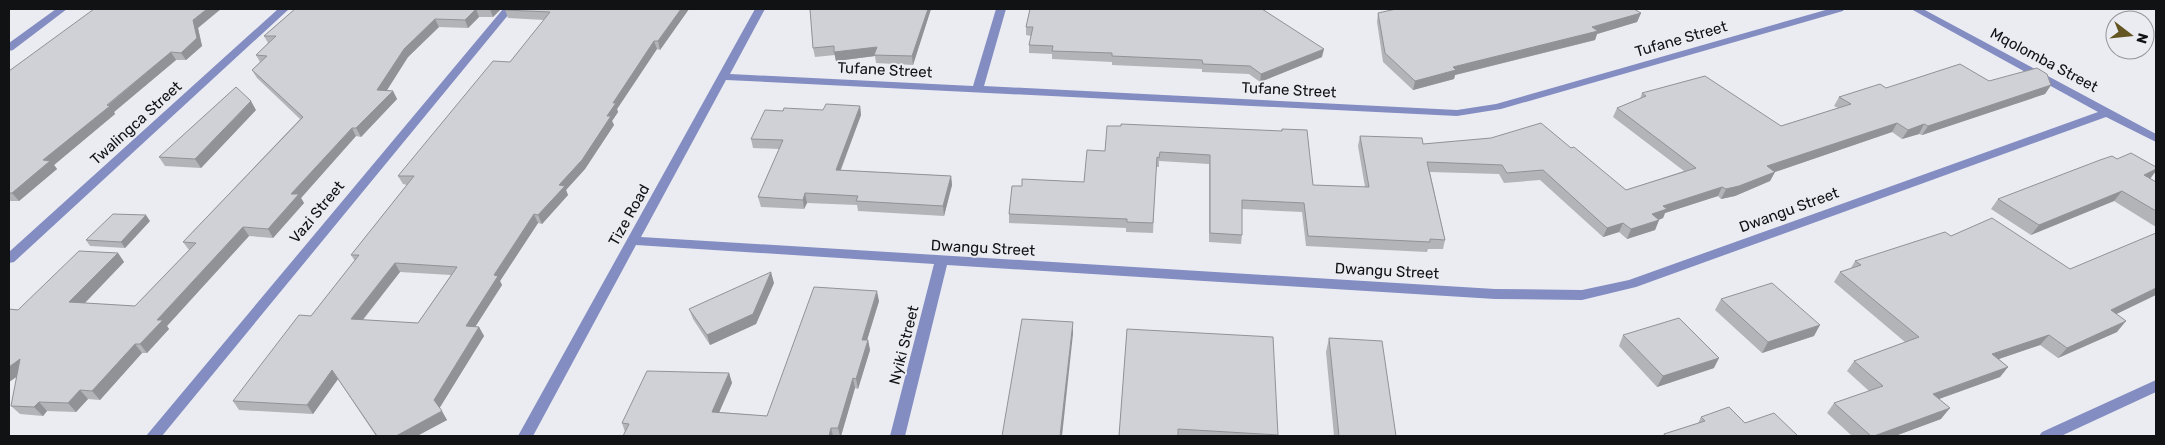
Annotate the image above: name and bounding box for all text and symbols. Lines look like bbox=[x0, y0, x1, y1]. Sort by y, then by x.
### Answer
north arrow bbox=[2105, 10, 2155, 60]
street label: Tufane Street bbox=[1633, 17, 1729, 61]
street label: Mqolomba Street bbox=[1987, 24, 2101, 96]
text: N bbox=[2132, 31, 2152, 46]
street label: Tufane Street bbox=[837, 59, 933, 81]
street label: Twalingca Street bbox=[87, 77, 185, 169]
street label: Tufane Street bbox=[1241, 79, 1337, 101]
street label: Vazi Street bbox=[286, 177, 348, 247]
street label: Tize Road bbox=[605, 181, 653, 249]
street label: Dwangu Street bbox=[1737, 184, 1841, 236]
street label: Dwangu Street bbox=[930, 236, 1036, 260]
street label: Dwangu Street bbox=[1334, 259, 1440, 283]
street label: Nyiki Street bbox=[885, 304, 923, 386]

